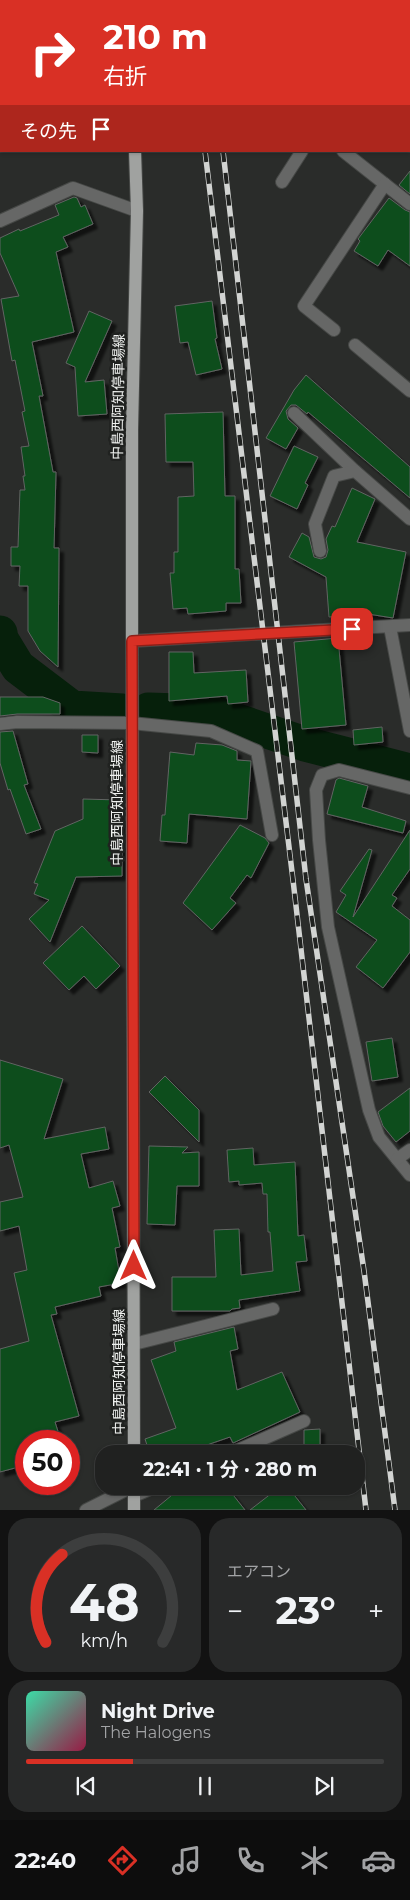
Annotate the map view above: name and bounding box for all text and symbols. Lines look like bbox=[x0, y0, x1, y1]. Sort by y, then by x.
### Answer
text: 210 m bbox=[103, 15, 208, 58]
icon: right bbox=[20, 20, 85, 85]
text: 右折 bbox=[103, 63, 147, 90]
icon: arrive bbox=[87, 115, 115, 143]
text: その先 bbox=[20, 120, 77, 143]
street label: 中島西阿知停車場線 bbox=[108, 334, 128, 460]
pin bbox=[331, 608, 373, 650]
icon: arrive bbox=[338, 615, 366, 643]
street label: 中島西阿知停車場線 bbox=[108, 740, 126, 866]
position arrow bbox=[107, 1239, 159, 1291]
street label: 中島西阿知停車場線 bbox=[110, 1309, 128, 1435]
speed limit sign: 50 bbox=[15, 1430, 80, 1495]
text: 22:41 · 1 分 · 280 m bbox=[143, 1458, 317, 1481]
text: エアコン bbox=[227, 1562, 291, 1581]
text: 48 bbox=[69, 1571, 140, 1634]
text: 23° bbox=[275, 1587, 336, 1634]
text: − bbox=[227, 1594, 243, 1628]
text: + bbox=[368, 1594, 384, 1628]
text: km/h bbox=[81, 1630, 128, 1651]
text: Night Drive bbox=[101, 1700, 215, 1723]
text: The Halogens bbox=[101, 1723, 211, 1742]
icon: previous bbox=[72, 1772, 100, 1800]
icon: pause bbox=[191, 1772, 219, 1800]
icon: next bbox=[310, 1772, 338, 1800]
icon: directions bbox=[105, 1843, 140, 1878]
icon: music bbox=[169, 1843, 204, 1878]
icon: phone bbox=[233, 1843, 268, 1878]
icon: climate bbox=[297, 1843, 332, 1878]
icon: car bbox=[361, 1843, 396, 1878]
text: 22:40 bbox=[14, 1847, 76, 1874]

